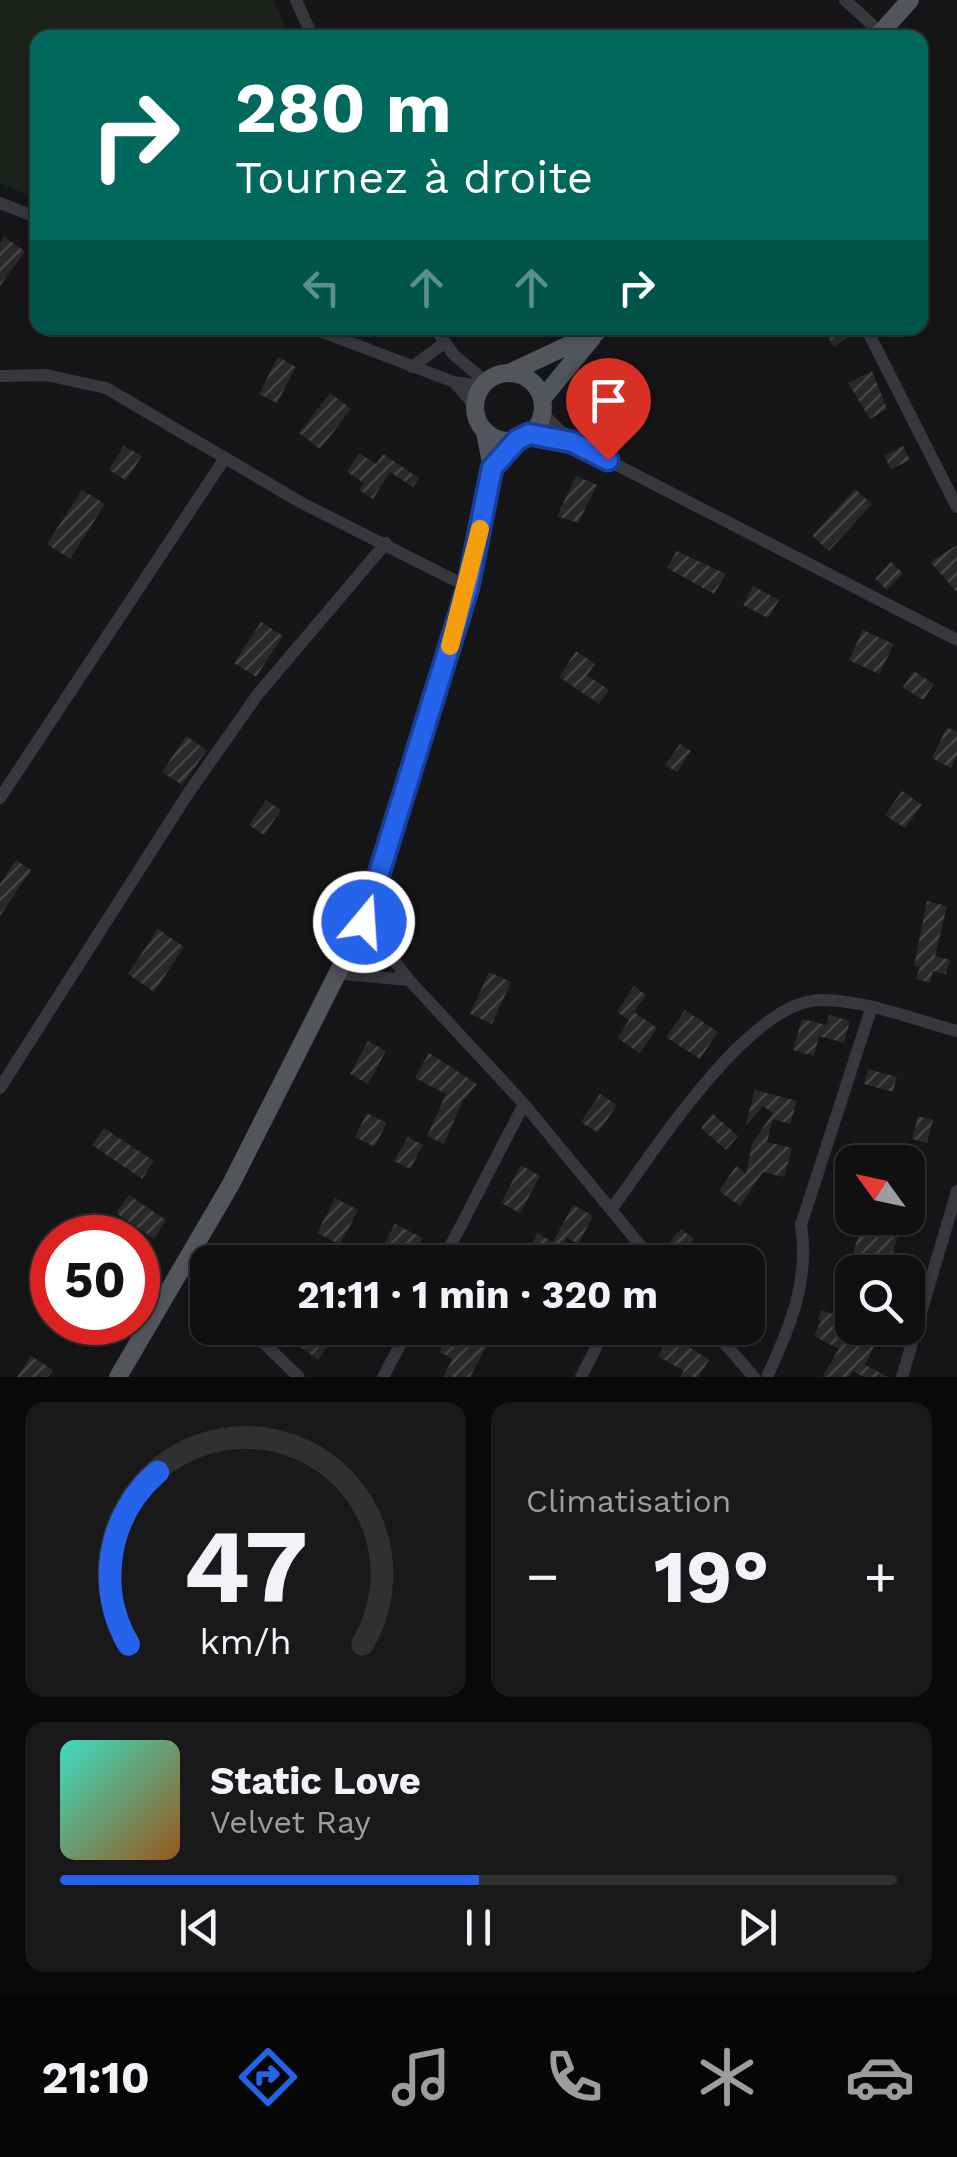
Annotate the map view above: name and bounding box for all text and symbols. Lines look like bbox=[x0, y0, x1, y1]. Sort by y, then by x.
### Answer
text: 280 m bbox=[235, 67, 452, 149]
icon: right bbox=[70, 70, 200, 200]
text: Tournez à droite bbox=[235, 151, 593, 204]
icon: left bbox=[294, 260, 349, 315]
icon: ahead bbox=[399, 260, 454, 315]
icon: ahead bbox=[504, 260, 559, 315]
icon: right bbox=[609, 260, 664, 315]
pin bbox=[566, 358, 651, 461]
icon: arrive bbox=[581, 373, 636, 428]
position arrow bbox=[312, 870, 416, 974]
north arrow bbox=[835, 1145, 925, 1235]
map controls bbox=[835, 1145, 925, 1345]
speed limit sign: 50 bbox=[30, 1215, 160, 1345]
button: search bbox=[835, 1255, 925, 1345]
text: 21:11 · 1 min · 320 m bbox=[297, 1273, 658, 1317]
text: Climatisation bbox=[526, 1482, 731, 1520]
text: 47 bbox=[183, 1505, 308, 1627]
text: 19° bbox=[654, 1532, 769, 1620]
text: − bbox=[526, 1544, 559, 1608]
text: + bbox=[864, 1544, 897, 1608]
text: km/h bbox=[199, 1621, 292, 1663]
text: Static Love bbox=[210, 1759, 421, 1803]
text: Velvet Ray bbox=[210, 1803, 371, 1841]
icon: previous bbox=[172, 1900, 227, 1955]
icon: pause bbox=[451, 1900, 506, 1955]
icon: next bbox=[730, 1900, 785, 1955]
icon: directions bbox=[233, 2042, 303, 2112]
icon: music bbox=[386, 2042, 456, 2112]
icon: phone bbox=[539, 2042, 609, 2112]
icon: climate bbox=[692, 2042, 762, 2112]
icon: car bbox=[845, 2042, 915, 2112]
text: 21:10 bbox=[42, 2051, 150, 2104]

